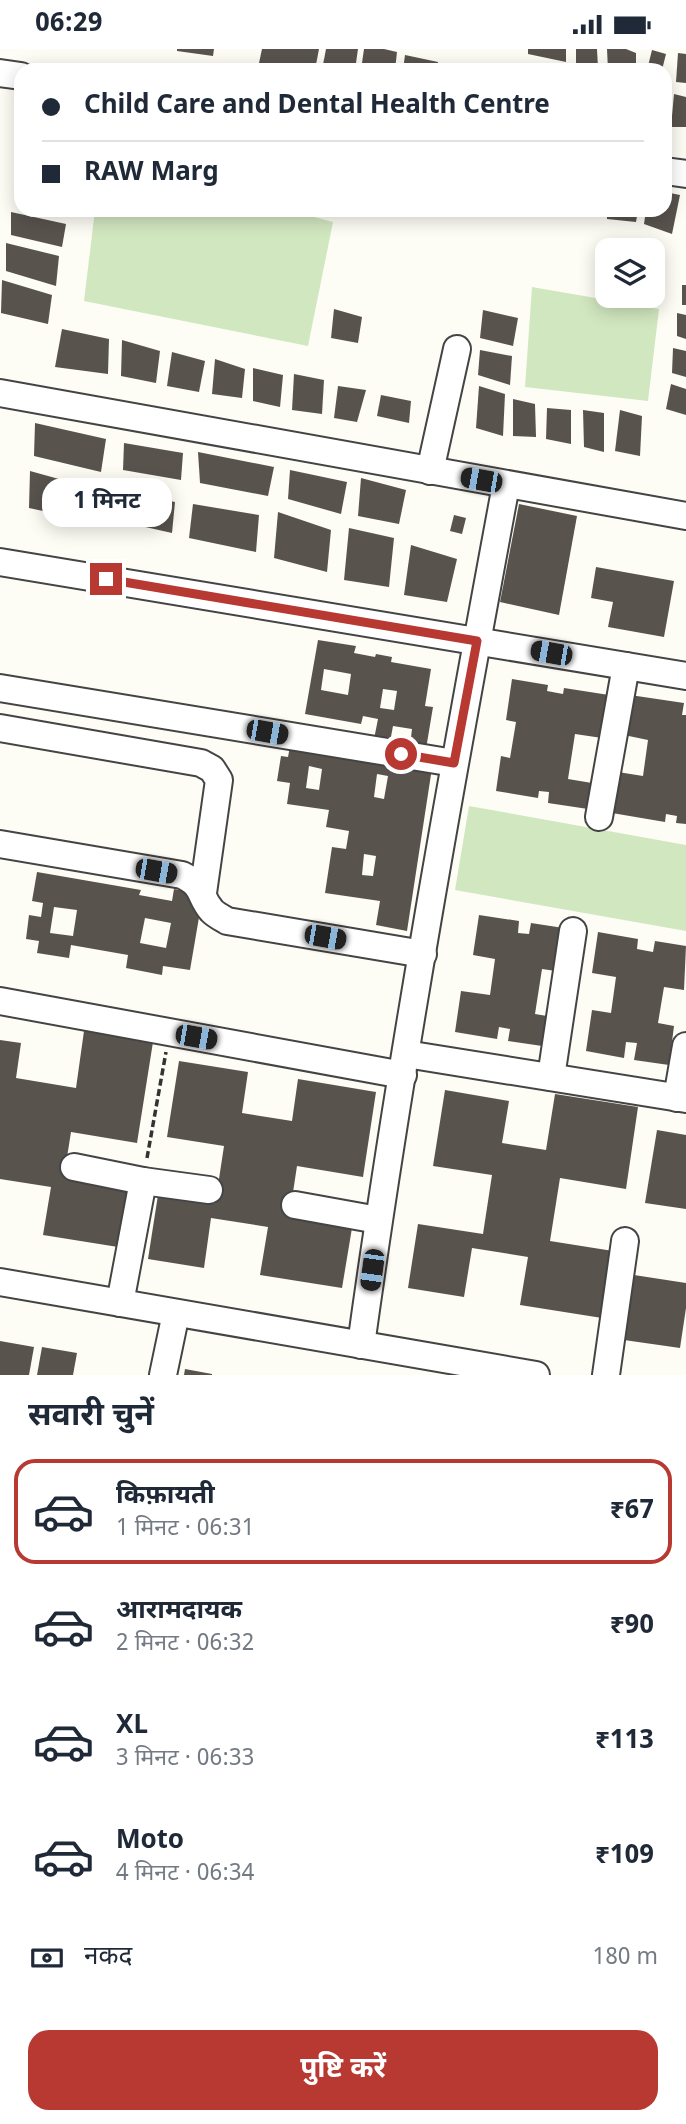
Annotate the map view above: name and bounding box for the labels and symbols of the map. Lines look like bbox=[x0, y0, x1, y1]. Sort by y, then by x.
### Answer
car bbox=[459, 466, 504, 494]
callout: 1 मिनट bbox=[41, 477, 171, 526]
route end bbox=[90, 563, 122, 595]
car bbox=[529, 639, 574, 667]
car bbox=[245, 718, 290, 746]
route start bbox=[385, 738, 417, 770]
car bbox=[134, 857, 179, 885]
car bbox=[303, 923, 348, 951]
car bbox=[174, 1023, 219, 1051]
car bbox=[359, 1248, 386, 1292]

